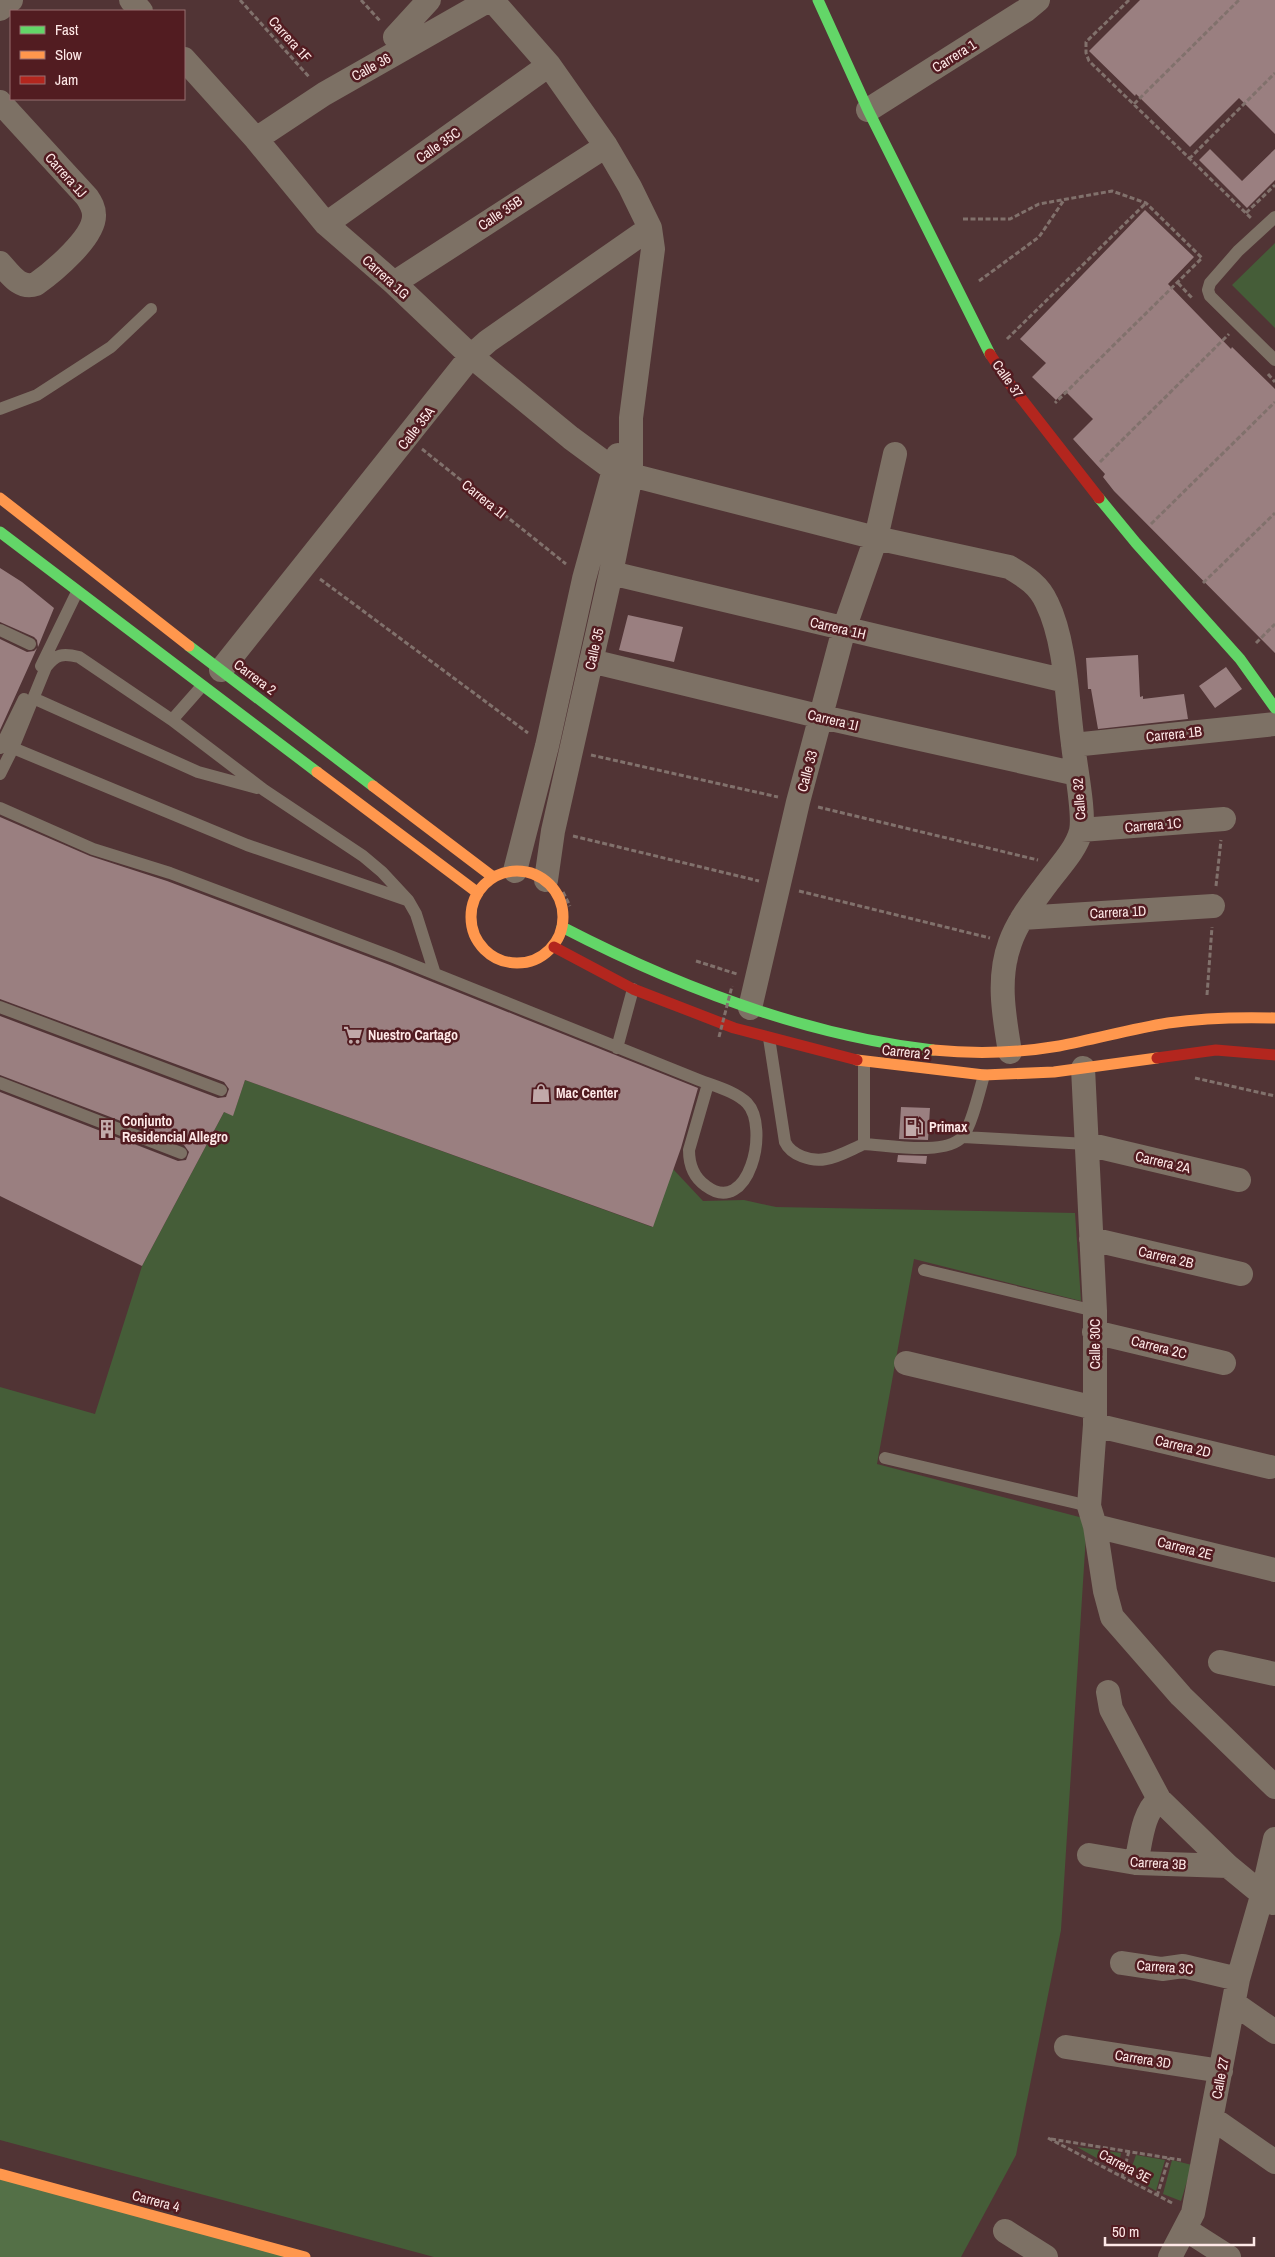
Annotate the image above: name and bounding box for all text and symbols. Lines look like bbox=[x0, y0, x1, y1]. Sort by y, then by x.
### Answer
legend bbox=[10, 10, 185, 100]
street label: Carrera 1F bbox=[265, 12, 315, 66]
text: Fast bbox=[55, 19, 79, 40]
street label: Carrera 1 bbox=[929, 35, 980, 76]
text: Slow bbox=[55, 44, 82, 65]
street label: Calle 36 bbox=[348, 49, 394, 85]
text: Jam bbox=[55, 69, 78, 90]
street label: Calle 35C bbox=[412, 123, 464, 167]
street label: Carrera 1J bbox=[41, 149, 91, 201]
street label: Calle 35B bbox=[474, 191, 526, 234]
street label: Carrera 1G bbox=[359, 251, 413, 303]
street label: Calle 37 bbox=[989, 357, 1027, 401]
street label: Calle 35A bbox=[394, 403, 439, 453]
street label: Carrera 1I bbox=[458, 476, 510, 522]
street label: Carrera 1H bbox=[808, 613, 868, 643]
street label: Calle 35 bbox=[580, 626, 608, 672]
street label: Carrera 2 bbox=[230, 655, 280, 699]
street label: Carrera 1I bbox=[806, 705, 860, 735]
street label: Carrera 1B bbox=[1145, 722, 1203, 746]
street label: Calle 33 bbox=[793, 748, 821, 794]
street label: Calle 32 bbox=[1069, 777, 1089, 821]
street label: Carrera 1C bbox=[1124, 814, 1182, 836]
street label: Carrera 1D bbox=[1089, 902, 1147, 922]
supermarket icon: Nuestro Cartago bbox=[342, 1024, 364, 1046]
place label: Nuestro Cartago bbox=[368, 1026, 458, 1044]
street label: Carrera 2 bbox=[881, 1041, 931, 1063]
shop icon: Mac Center bbox=[530, 1082, 552, 1104]
place label: Mac Center bbox=[556, 1084, 618, 1102]
place label: Conjunto Residencial Allegro bbox=[122, 1112, 228, 1146]
fuel station icon: Primax bbox=[903, 1116, 925, 1138]
building icon: Conjunto Residencial Allegro bbox=[96, 1118, 118, 1140]
place label: Primax bbox=[929, 1118, 968, 1136]
street label: Carrera 2A bbox=[1134, 1147, 1193, 1177]
street label: Carrera 2B bbox=[1137, 1242, 1196, 1272]
street label: Calle 30C bbox=[1086, 1319, 1104, 1369]
street label: Carrera 2C bbox=[1129, 1331, 1189, 1363]
street label: Carrera 2D bbox=[1153, 1431, 1213, 1461]
street label: Carrera 2E bbox=[1156, 1532, 1214, 1564]
street label: Carrera 3B bbox=[1129, 1853, 1187, 1873]
street label: Carrera 3C bbox=[1136, 1956, 1194, 1978]
street label: Carrera 3D bbox=[1114, 2046, 1172, 2072]
street label: Calle 27 bbox=[1207, 2056, 1233, 2100]
street label: Carrera 3E bbox=[1096, 2145, 1154, 2187]
street label: Carrera 4 bbox=[130, 2186, 182, 2216]
scale bar bbox=[1105, 2214, 1254, 2246]
text: 50 m bbox=[1112, 2221, 1139, 2242]

